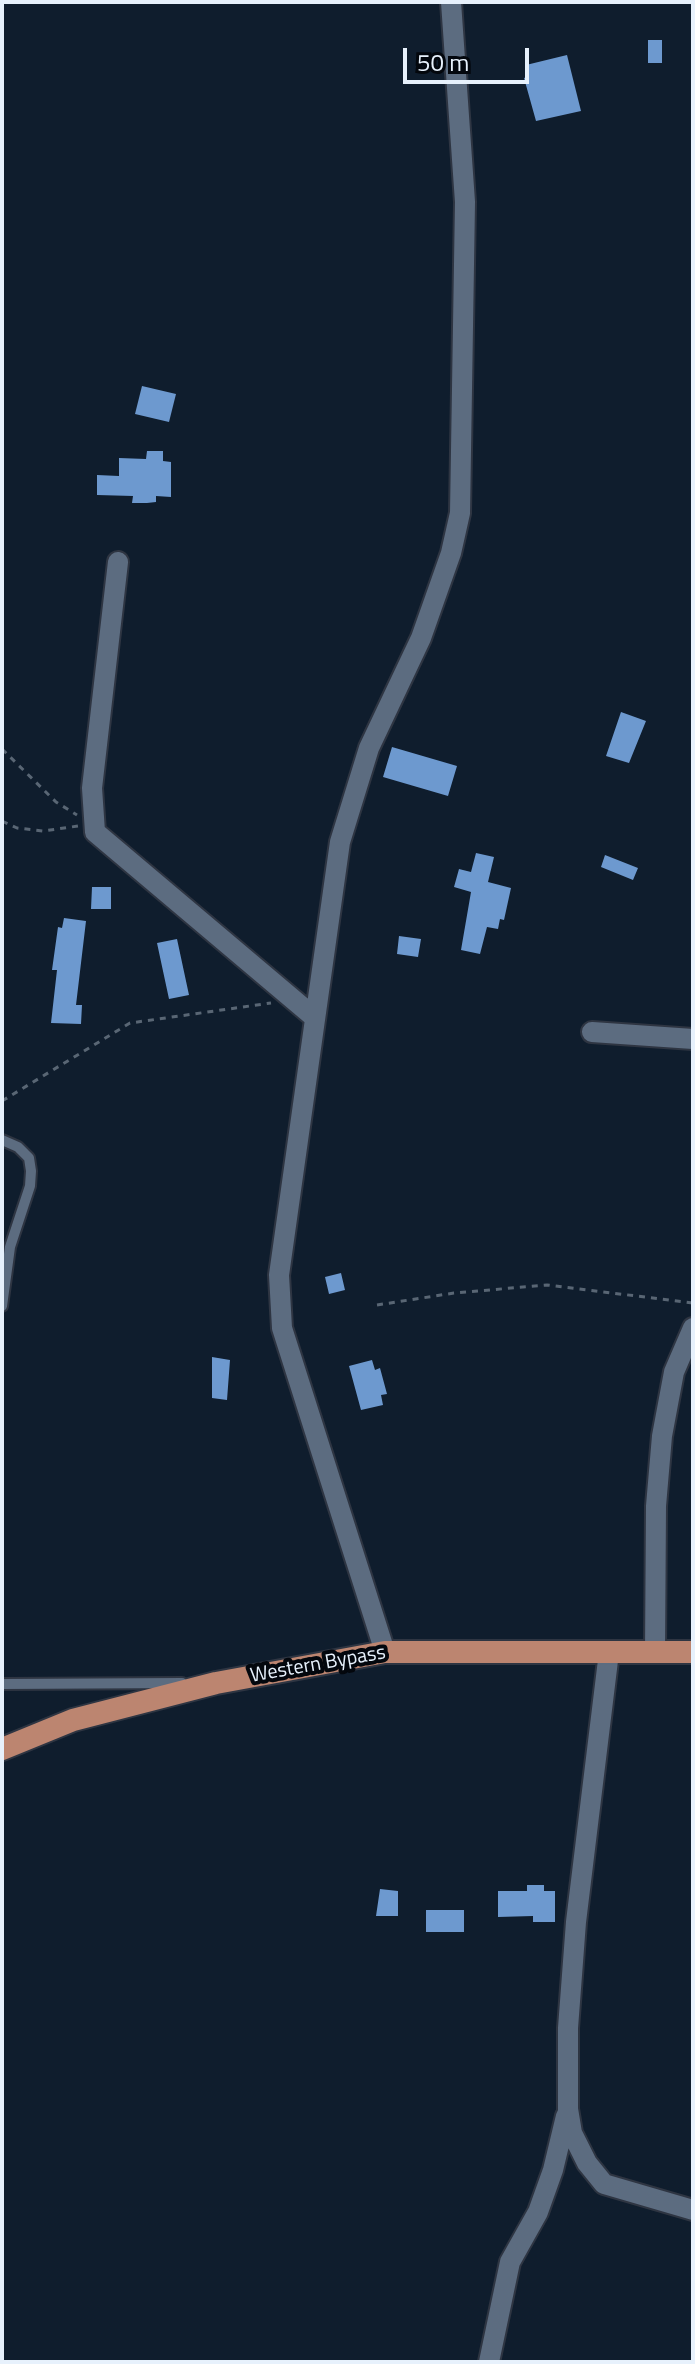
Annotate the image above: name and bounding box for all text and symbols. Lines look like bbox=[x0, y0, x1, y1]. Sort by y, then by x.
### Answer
scale bar bbox=[407, 32, 533, 82]
text: 50 m bbox=[417, 44, 469, 80]
street label: Western Bypass bbox=[248, 1641, 388, 1689]

